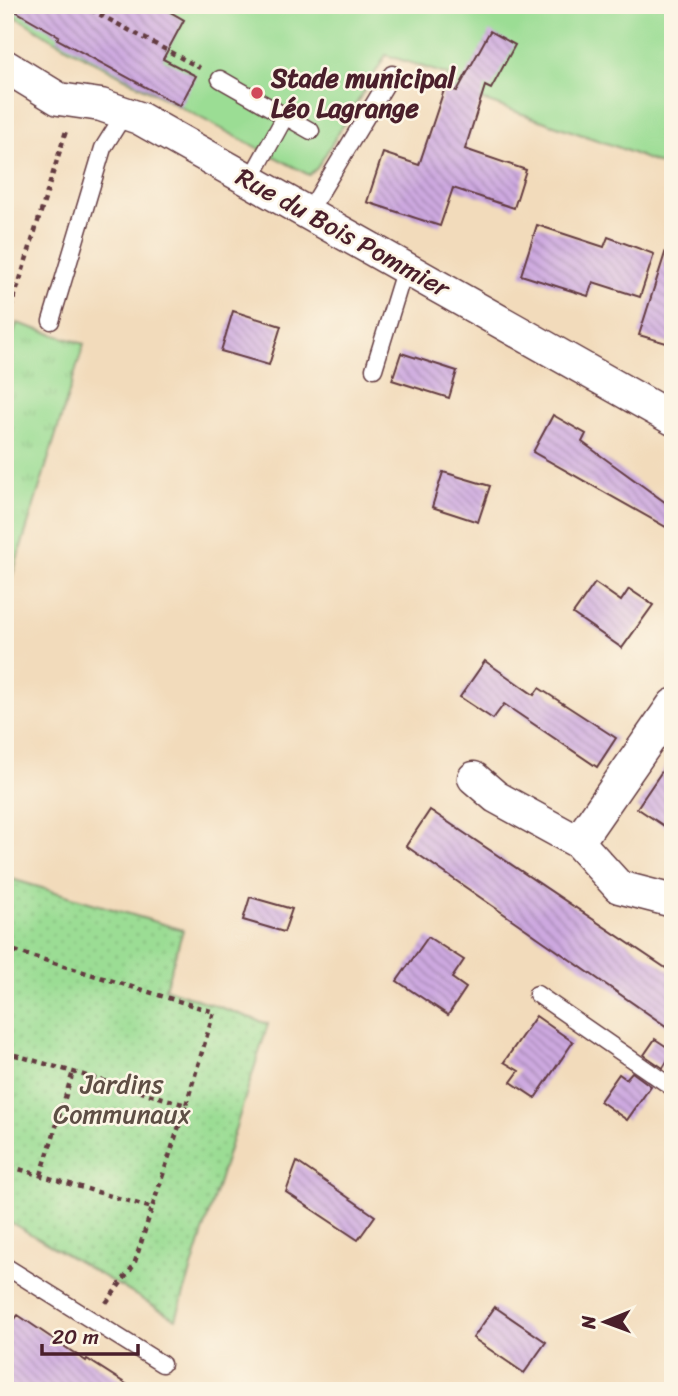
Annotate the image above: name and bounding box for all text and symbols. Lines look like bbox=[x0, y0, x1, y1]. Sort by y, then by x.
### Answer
place label: Stade municipal Léo Lagrange bbox=[270, 55, 457, 131]
marker: Stade municipal Léo Lagrange bbox=[249, 85, 265, 101]
street label: Rue du Bois Pommier bbox=[227, 154, 460, 311]
park label: Jardins Communaux bbox=[53, 1061, 192, 1137]
north arrow bbox=[570, 1288, 640, 1358]
scale bar bbox=[42, 1312, 138, 1356]
text: N bbox=[572, 1315, 605, 1330]
text: 20 m bbox=[52, 1318, 99, 1356]

